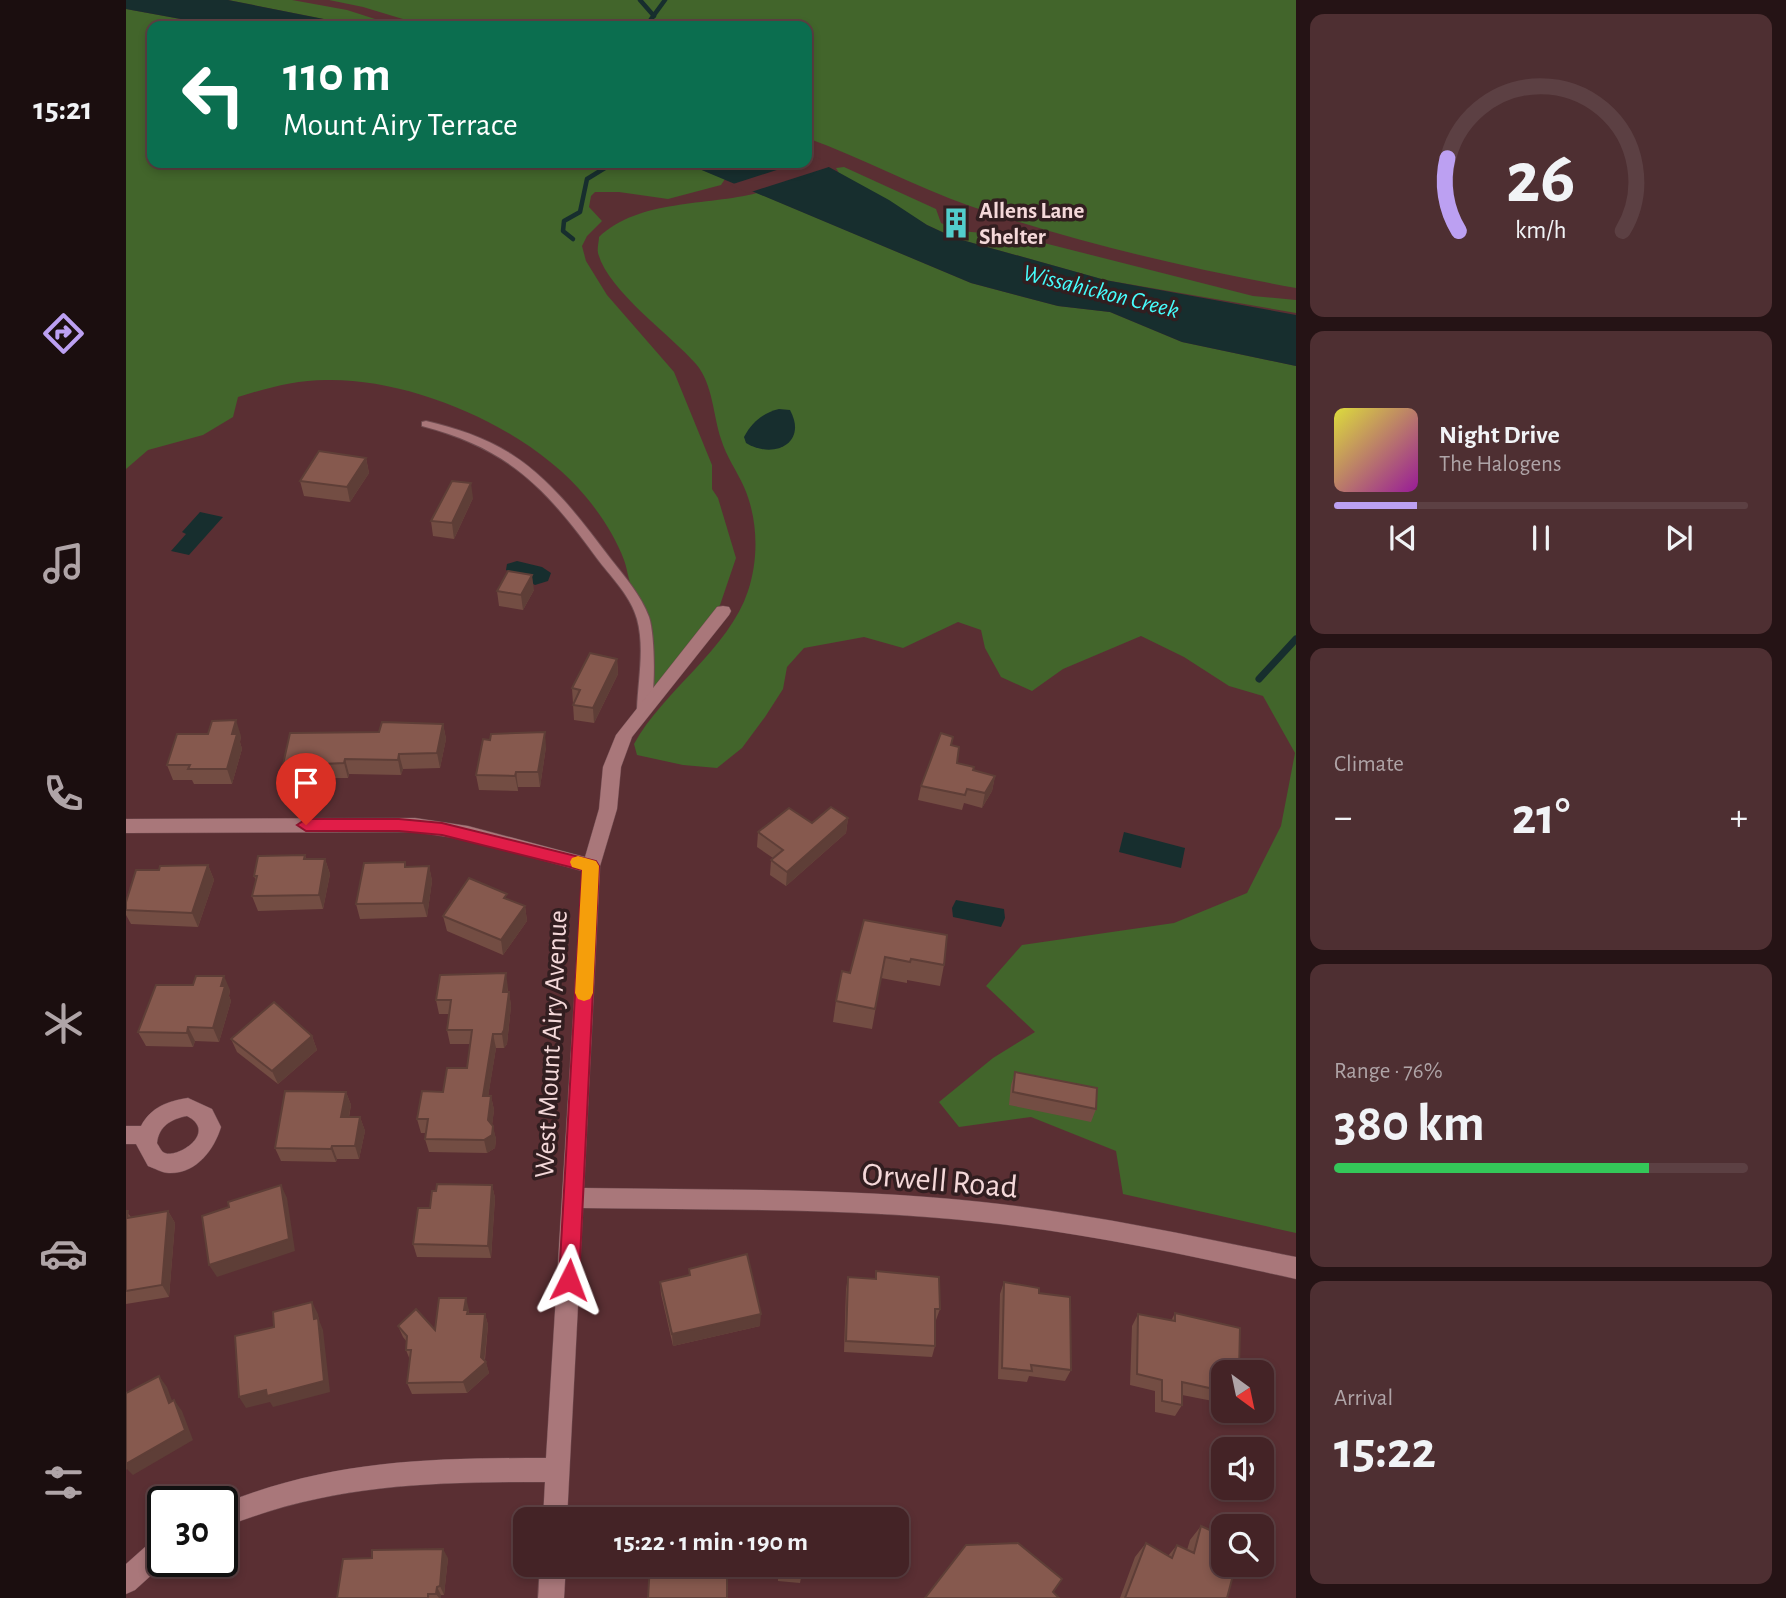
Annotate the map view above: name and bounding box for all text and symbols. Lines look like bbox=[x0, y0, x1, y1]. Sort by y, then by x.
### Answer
icon: left bbox=[168, 49, 259, 140]
text: 110 m bbox=[283, 51, 391, 100]
text: 15:21 bbox=[33, 93, 93, 125]
text: Mount Airy Terrace bbox=[283, 109, 518, 141]
text: 26 bbox=[1506, 144, 1576, 217]
place label: Allens Lane Shelter bbox=[979, 200, 1084, 249]
building icon: Allens Lane Shelter bbox=[939, 206, 973, 240]
text: km/h bbox=[1515, 218, 1567, 243]
water label: Wissahickon Creek bbox=[1020, 261, 1181, 323]
icon: directions bbox=[39, 309, 88, 358]
text: Night Drive bbox=[1439, 422, 1560, 448]
text: The Halogens bbox=[1439, 453, 1561, 476]
icon: previous bbox=[1384, 519, 1422, 557]
icon: pause bbox=[1522, 519, 1560, 557]
icon: next bbox=[1660, 519, 1698, 557]
icon: music bbox=[39, 539, 88, 588]
pin bbox=[276, 753, 336, 825]
text: Climate bbox=[1334, 753, 1404, 776]
icon: arrive bbox=[287, 764, 325, 802]
icon: phone bbox=[39, 769, 88, 818]
text: 21° bbox=[1512, 791, 1570, 843]
text: − bbox=[1334, 799, 1352, 837]
text: + bbox=[1730, 799, 1748, 837]
street label: West Mount Airy Avenue bbox=[531, 909, 573, 1179]
icon: climate bbox=[39, 999, 88, 1048]
text: Range · 76% bbox=[1334, 1060, 1443, 1083]
text: 380 km bbox=[1334, 1098, 1485, 1150]
street label: Orwell Road bbox=[860, 1158, 1019, 1205]
icon: car bbox=[39, 1229, 88, 1278]
position arrow bbox=[532, 1243, 606, 1317]
north arrow bbox=[1211, 1360, 1274, 1423]
map controls bbox=[1211, 1360, 1274, 1577]
text: Arrival bbox=[1334, 1387, 1393, 1410]
text: 15:22 bbox=[1334, 1425, 1436, 1477]
button: sound bbox=[1211, 1437, 1274, 1500]
icon: filters bbox=[39, 1458, 88, 1507]
speed limit sign: 30 bbox=[147, 1486, 238, 1577]
button: search bbox=[1211, 1514, 1274, 1577]
text: 15:22 · 1 min · 190 m bbox=[614, 1529, 808, 1555]

